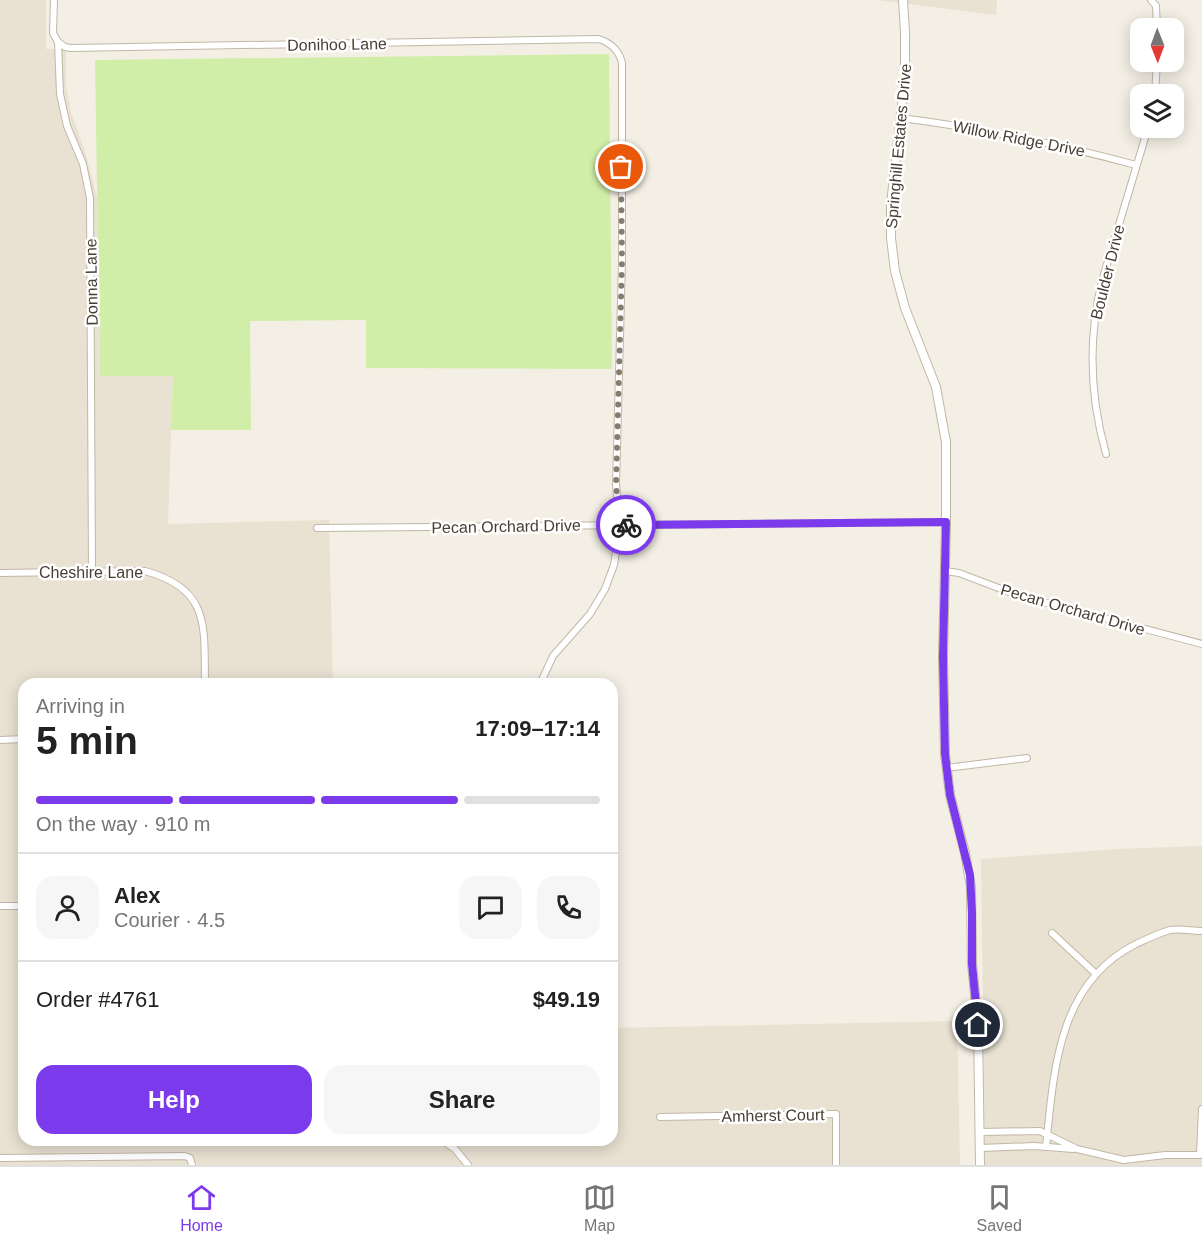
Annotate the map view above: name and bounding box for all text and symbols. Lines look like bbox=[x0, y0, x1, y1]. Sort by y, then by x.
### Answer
north arrow bbox=[1130, 18, 1184, 72]
map controls bbox=[1130, 18, 1184, 138]
street label: Donihoo Lane bbox=[287, 35, 387, 54]
street label: Springhill Estates Drive bbox=[883, 63, 914, 229]
button: layers bbox=[1130, 84, 1184, 138]
street label: Willow Ridge Drive bbox=[951, 117, 1087, 160]
pin bbox=[595, 141, 646, 192]
icon: bag bbox=[604, 150, 637, 183]
street label: Boulder Drive bbox=[1088, 223, 1127, 321]
street label: Donna Lane bbox=[82, 238, 101, 326]
courier bbox=[596, 495, 656, 555]
icon: bike bbox=[610, 509, 643, 542]
street label: Pecan Orchard Drive bbox=[431, 517, 581, 536]
street label: Cheshire Lane bbox=[39, 564, 143, 581]
street label: Pecan Orchard Drive bbox=[999, 581, 1147, 638]
text: Arriving in bbox=[36, 695, 125, 717]
text: 17:09–17:14 bbox=[475, 716, 600, 741]
text: 5 min bbox=[36, 719, 138, 762]
text: On the way · 910 m bbox=[36, 813, 211, 835]
button: person bbox=[36, 876, 99, 939]
button: chat bbox=[459, 876, 522, 939]
button: phone bbox=[537, 876, 600, 939]
text: Alex bbox=[114, 883, 160, 908]
text: Courier · 4.5 bbox=[114, 909, 225, 931]
text: Order #4761 bbox=[36, 987, 160, 1012]
text: $49.19 bbox=[533, 987, 600, 1012]
pin bbox=[952, 999, 1003, 1050]
icon: home bbox=[961, 1008, 994, 1041]
button: Help bbox=[36, 1065, 312, 1134]
button: Share bbox=[324, 1065, 600, 1134]
street label: Amherst Court bbox=[721, 1106, 825, 1125]
tab: Home bbox=[180, 1181, 223, 1235]
tab: Map bbox=[583, 1181, 616, 1235]
tab: Saved bbox=[976, 1181, 1022, 1235]

